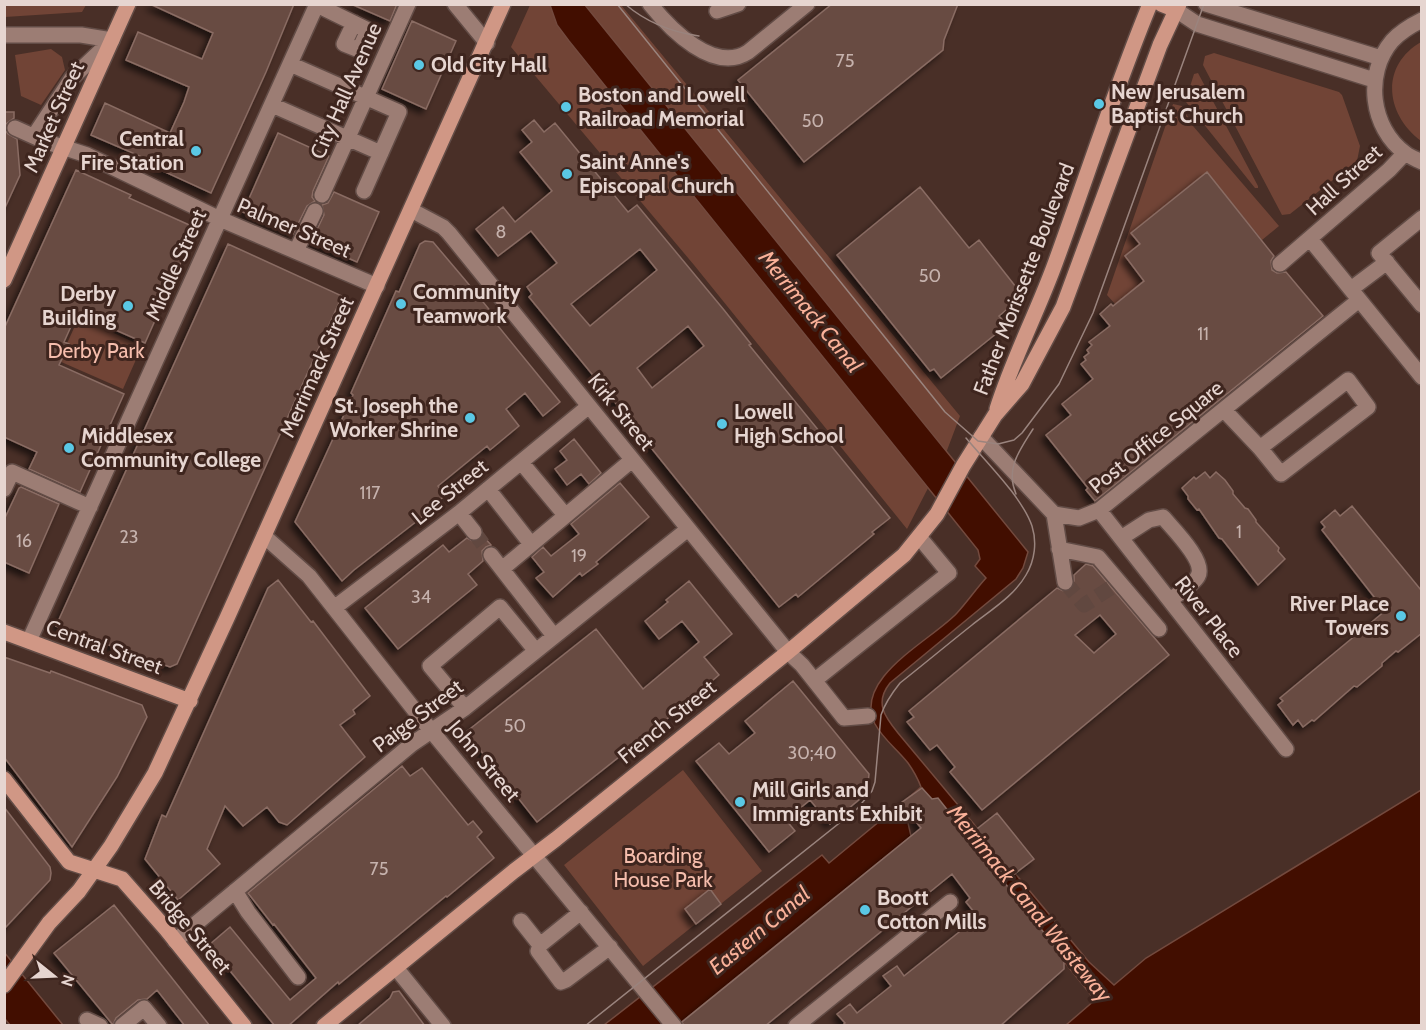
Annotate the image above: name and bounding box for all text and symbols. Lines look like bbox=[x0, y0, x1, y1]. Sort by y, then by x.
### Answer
street label: City Hall Avenue bbox=[304, 19, 387, 163]
house number: 75 bbox=[836, 50, 854, 72]
place label: Old City Hall bbox=[431, 52, 548, 77]
street label: Market Street bbox=[18, 57, 89, 176]
marker: Old City Hall bbox=[412, 58, 426, 72]
place label: New Jerusalem Baptist Church bbox=[1111, 79, 1245, 128]
place label: Boston and Lowell Railroad Memorial bbox=[578, 82, 746, 131]
marker: New Jerusalem Baptist Church bbox=[1092, 97, 1106, 111]
marker: Boston and Lowell Railroad Memorial bbox=[559, 100, 573, 114]
house number: 50 bbox=[802, 110, 824, 132]
place label: Central Fire Station bbox=[81, 126, 184, 175]
street label: Hall Street bbox=[1301, 139, 1387, 220]
marker: Central Fire Station bbox=[189, 144, 203, 158]
place label: Saint Anne's Episcopal Church bbox=[579, 149, 735, 198]
street label: Father Morissette Boulevard bbox=[968, 159, 1079, 398]
marker: Saint Anne's Episcopal Church bbox=[560, 167, 574, 181]
street label: Palmer Street bbox=[233, 192, 355, 263]
street label: Middle Street bbox=[140, 205, 211, 324]
house number: 8 bbox=[496, 221, 506, 243]
water label: Merrimack Canal bbox=[752, 244, 869, 379]
house number: 50 bbox=[919, 265, 941, 287]
place label: Community Teamwork bbox=[413, 279, 521, 328]
place label: Derby Building bbox=[42, 281, 117, 330]
street label: Merrimack Street bbox=[274, 293, 359, 441]
marker: Community Teamwork bbox=[394, 297, 408, 311]
marker: Derby Building bbox=[121, 299, 135, 313]
house number: 11 bbox=[1197, 323, 1209, 345]
park label: Derby Park bbox=[47, 338, 145, 363]
street label: Kirk Street bbox=[583, 368, 660, 455]
street label: Post Office Square bbox=[1084, 375, 1228, 498]
place label: St. Joseph the Worker Shrine bbox=[329, 393, 458, 442]
place label: Lowell High School bbox=[734, 399, 844, 448]
marker: St. Joseph the Worker Shrine bbox=[463, 411, 477, 425]
marker: Lowell High School bbox=[715, 417, 729, 431]
place label: Middlesex Community College bbox=[81, 423, 261, 472]
marker: Middlesex Community College bbox=[62, 441, 76, 455]
street label: Lee Street bbox=[407, 453, 493, 530]
house number: 117 bbox=[360, 482, 380, 504]
house number: 1 bbox=[1236, 521, 1242, 543]
house number: 23 bbox=[119, 526, 139, 548]
house number: 16 bbox=[16, 530, 32, 552]
house number: 19 bbox=[571, 545, 587, 567]
street label: River Place bbox=[1170, 571, 1249, 663]
house number: 34 bbox=[411, 586, 431, 608]
place label: River Place Towers bbox=[1290, 591, 1389, 640]
marker: River Place Towers bbox=[1394, 609, 1408, 623]
street label: Central Street bbox=[42, 614, 166, 679]
street label: Paige Street bbox=[368, 674, 468, 758]
street label: French Street bbox=[613, 675, 721, 769]
street label: John Street bbox=[443, 714, 526, 806]
house number: 50 bbox=[504, 715, 526, 737]
house number: 30;40 bbox=[787, 742, 837, 764]
place label: Mill Girls and Immigrants Exhibit bbox=[752, 777, 922, 826]
marker: Mill Girls and Immigrants Exhibit bbox=[733, 795, 747, 809]
water label: Merrimack Canal Wasteway bbox=[941, 798, 1118, 1008]
park label: Boarding House Park bbox=[613, 843, 713, 892]
house number: 75 bbox=[370, 858, 388, 880]
street label: Bridge Street bbox=[144, 875, 237, 979]
water label: Eastern Canal bbox=[703, 880, 816, 980]
place label: Boott Cotton Mills bbox=[877, 885, 987, 934]
marker: Boott Cotton Mills bbox=[858, 903, 872, 917]
north arrow bbox=[24, 946, 84, 1006]
text: N bbox=[57, 972, 79, 989]

